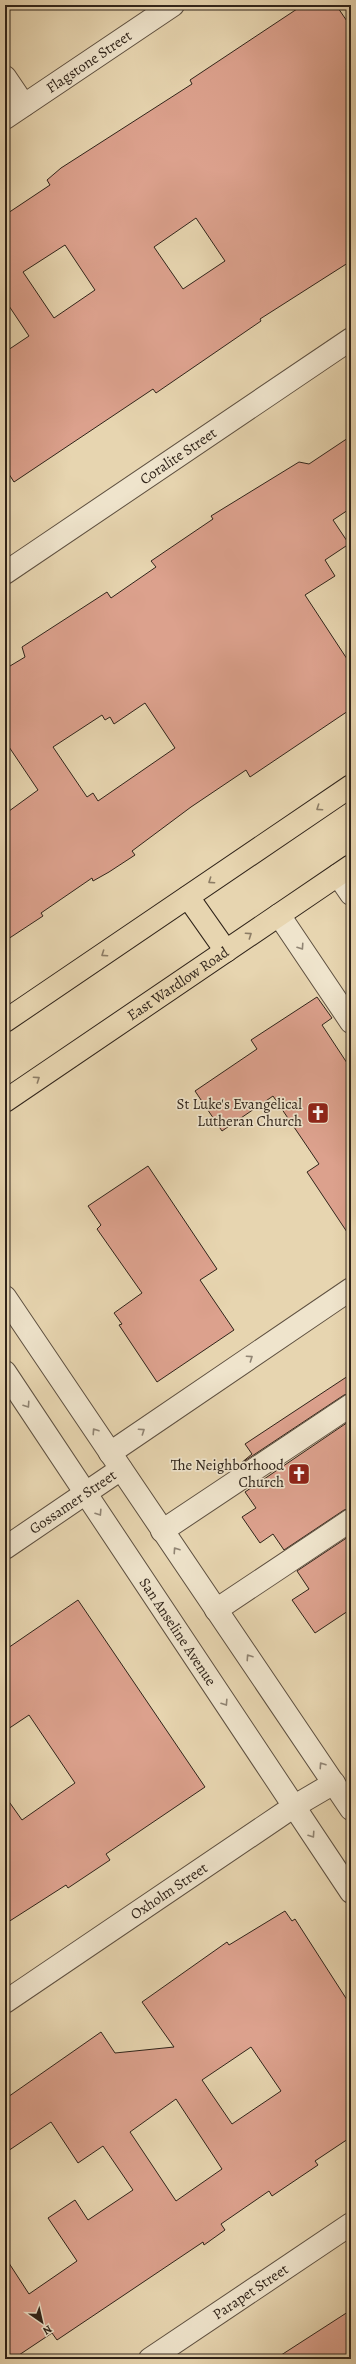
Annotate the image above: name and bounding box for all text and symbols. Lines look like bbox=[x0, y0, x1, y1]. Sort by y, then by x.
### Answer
street label: Flagstone Street bbox=[42, 26, 136, 98]
street label: Coralite Street bbox=[136, 423, 221, 489]
one-way arrow bbox=[316, 803, 323, 811]
one-way arrow bbox=[209, 876, 216, 883]
one-way arrow bbox=[245, 932, 252, 940]
street label: East Wardlow Road bbox=[123, 941, 233, 1025]
one-way arrow bbox=[296, 943, 304, 950]
one-way arrow bbox=[101, 949, 108, 956]
one-way arrow bbox=[33, 1077, 40, 1084]
place label: St Luke's Evangelical Lutheran Church bbox=[177, 1094, 302, 1131]
church icon: St Luke's Evangelical Lutheran Church bbox=[305, 1100, 331, 1126]
one-way arrow bbox=[246, 1355, 253, 1363]
one-way arrow bbox=[22, 1400, 29, 1407]
one-way arrow bbox=[93, 1428, 100, 1435]
one-way arrow bbox=[138, 1429, 145, 1436]
place label: The Neighborhood Church bbox=[171, 1455, 285, 1492]
church icon: The Neighborhood Church bbox=[286, 1461, 312, 1487]
street label: Gossamer Street bbox=[25, 1465, 120, 1539]
one-way arrow bbox=[94, 1508, 101, 1515]
one-way arrow bbox=[173, 1547, 181, 1554]
street label: San Anseline Avenue bbox=[135, 1574, 221, 1690]
one-way arrow bbox=[247, 1655, 254, 1662]
one-way arrow bbox=[220, 1699, 228, 1706]
one-way arrow bbox=[319, 1762, 327, 1769]
one-way arrow bbox=[307, 1830, 314, 1837]
street label: Oxholm Street bbox=[126, 1858, 211, 1924]
street label: Parapet Street bbox=[209, 2259, 292, 2324]
north arrow bbox=[22, 2302, 62, 2342]
text: N bbox=[40, 2321, 55, 2338]

